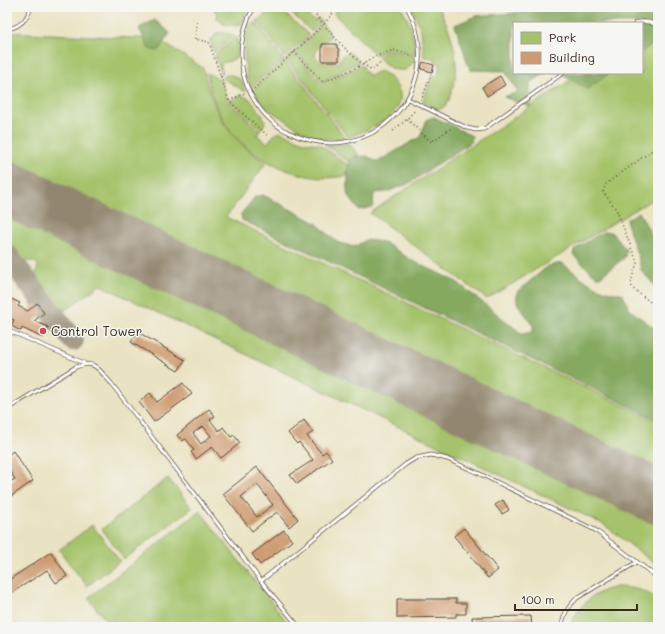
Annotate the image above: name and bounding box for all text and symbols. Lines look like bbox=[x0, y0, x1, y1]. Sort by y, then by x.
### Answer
legend bbox=[513, 22, 643, 74]
text: Park bbox=[549, 29, 576, 45]
text: Building bbox=[549, 49, 595, 65]
place label: Control Tower bbox=[51, 322, 142, 339]
marker: Control Tower bbox=[38, 326, 48, 336]
scale bar bbox=[515, 586, 637, 612]
text: 100 m bbox=[521, 591, 555, 607]

